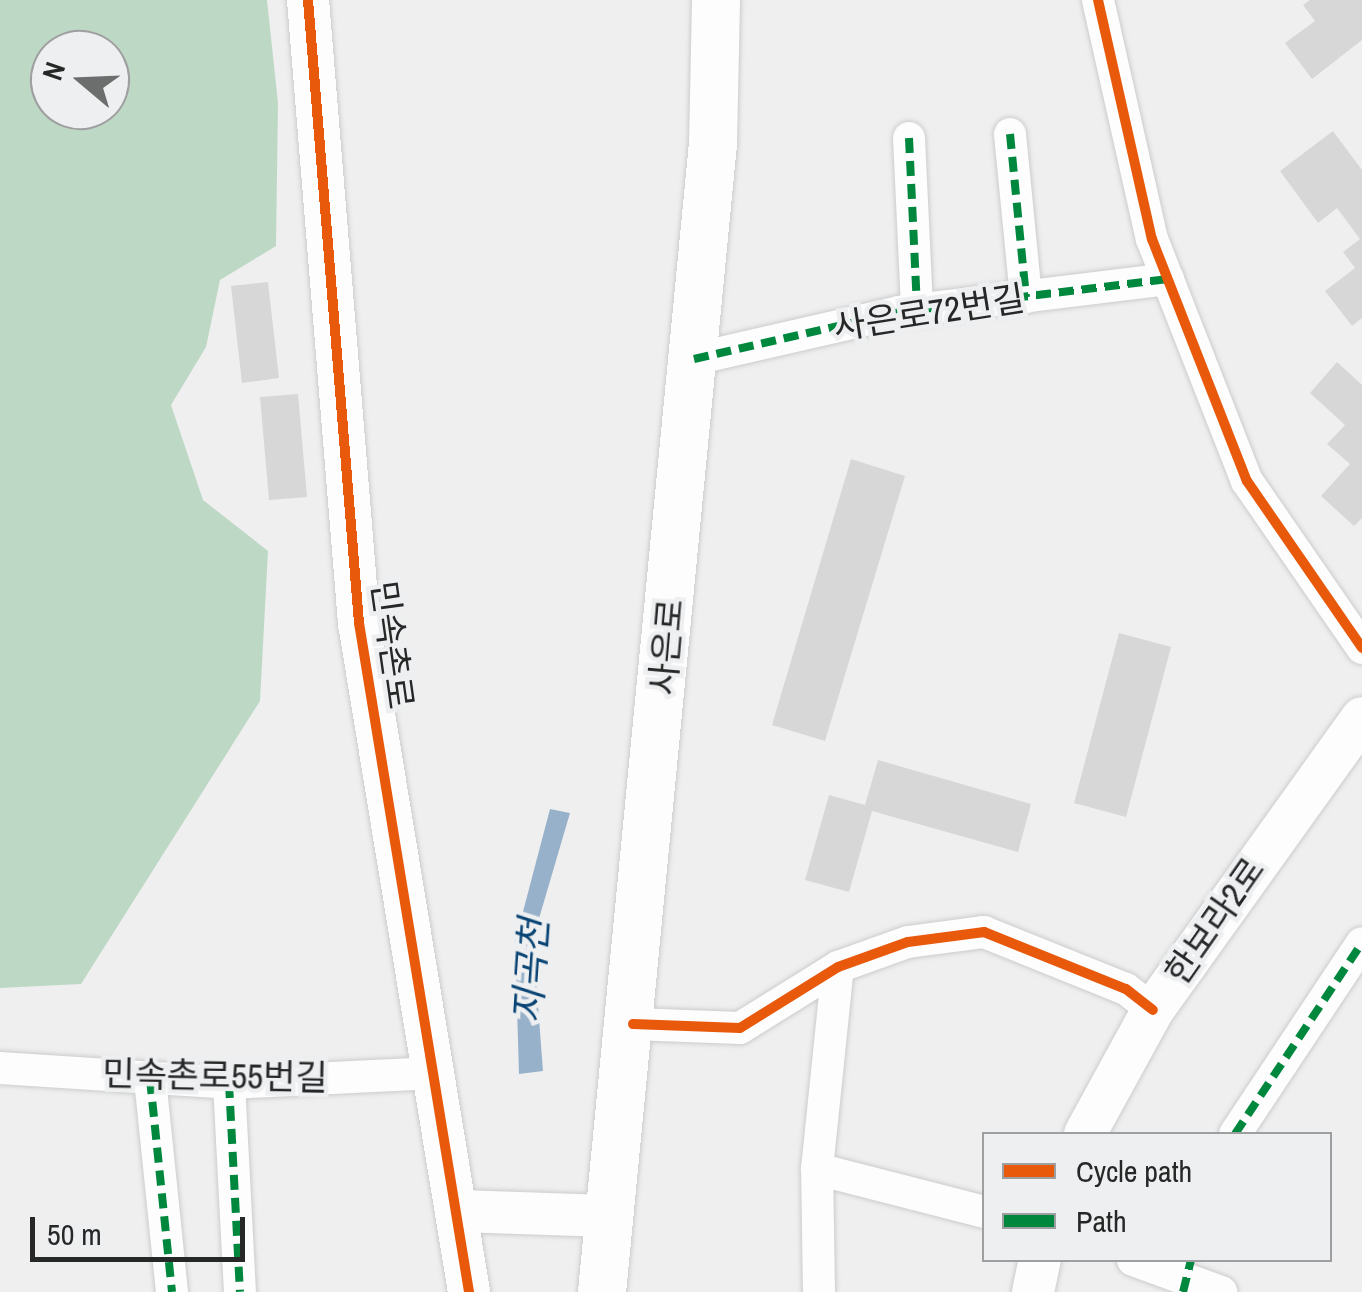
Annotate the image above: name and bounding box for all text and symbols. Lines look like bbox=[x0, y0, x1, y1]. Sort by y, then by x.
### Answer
north arrow bbox=[30, 30, 130, 130]
text: N bbox=[33, 57, 74, 85]
street label: 사은로72번길 bbox=[830, 277, 1028, 349]
street label: 민속촌로 bbox=[362, 578, 422, 712]
street label: 사은로 bbox=[642, 597, 692, 697]
street label: 한보라2로 bbox=[1156, 850, 1274, 992]
water label: 지곡천 bbox=[505, 917, 557, 1025]
street label: 민속촌로55번길 bbox=[102, 1053, 328, 1099]
legend bbox=[982, 1132, 1332, 1262]
text: Cycle path bbox=[1076, 1151, 1192, 1191]
scale bar bbox=[35, 1197, 250, 1259]
text: Path bbox=[1076, 1201, 1127, 1241]
text: 50 m bbox=[47, 1214, 102, 1254]

